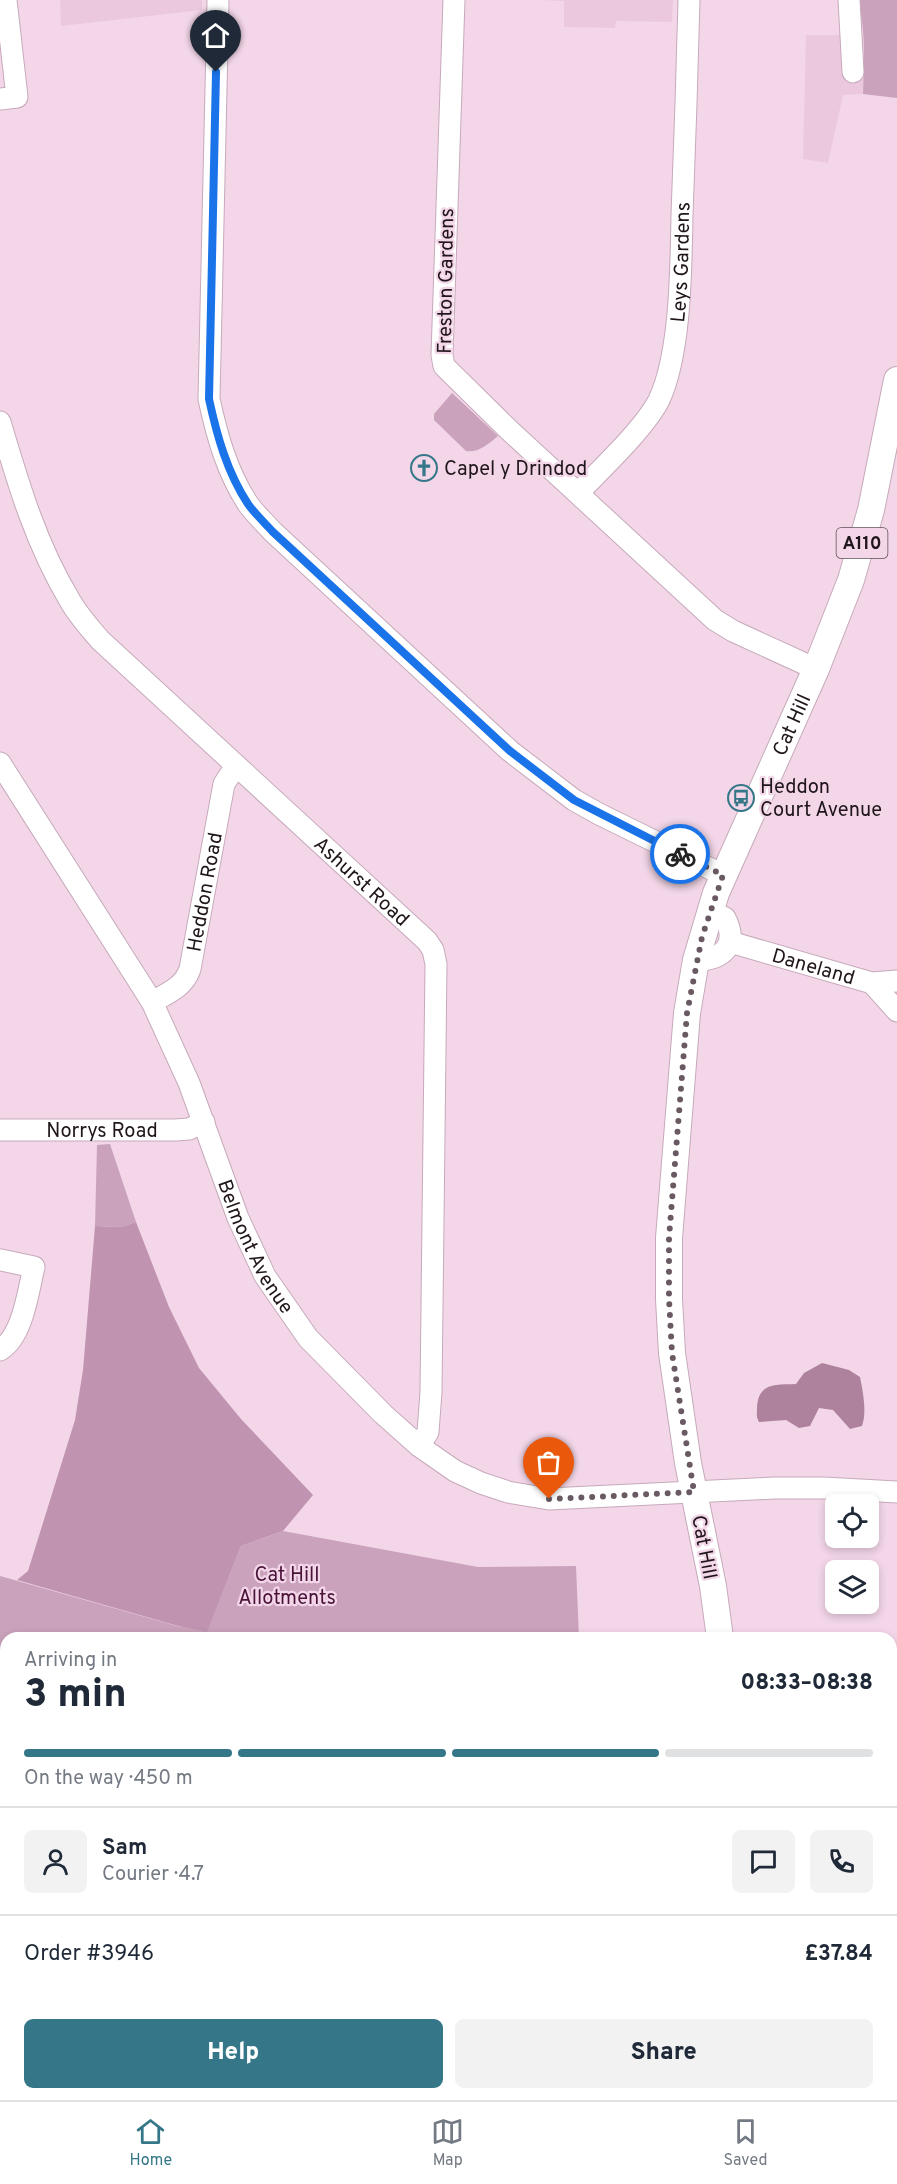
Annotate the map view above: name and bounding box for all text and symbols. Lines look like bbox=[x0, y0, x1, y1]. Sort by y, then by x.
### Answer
pin bbox=[190, 10, 241, 72]
icon: home bbox=[199, 19, 232, 52]
street label: Leys Gardens bbox=[666, 201, 698, 324]
street label: Freston Gardens bbox=[433, 208, 461, 354]
church icon: Capel y Drindod bbox=[409, 453, 439, 483]
place label: Capel y Drindod bbox=[444, 457, 587, 483]
road number: A110 bbox=[836, 528, 888, 558]
street label: Cat Hill bbox=[768, 690, 818, 760]
place label: Heddon Court Avenue bbox=[760, 775, 882, 824]
bus stop icon: Heddon Court Avenue bbox=[726, 783, 756, 813]
courier bbox=[650, 824, 710, 884]
street label: Heddon Road bbox=[182, 830, 230, 954]
street label: Ashurst Road bbox=[307, 832, 414, 933]
icon: bike bbox=[664, 838, 697, 871]
street label: Daneland bbox=[768, 944, 858, 992]
street label: Norrys Road bbox=[46, 1119, 158, 1145]
street label: Belmont Avenue bbox=[210, 1176, 298, 1320]
pin bbox=[523, 1437, 574, 1499]
icon: bag bbox=[532, 1446, 565, 1479]
map controls bbox=[825, 1494, 879, 1614]
button: locate bbox=[825, 1494, 879, 1548]
street label: Cat Hill bbox=[684, 1513, 722, 1582]
button: layers bbox=[825, 1560, 879, 1614]
park label: Cat Hill Allotments bbox=[238, 1563, 336, 1612]
text: Arriving in bbox=[24, 1648, 117, 1674]
text: 08:33–08:38 bbox=[741, 1670, 873, 1697]
text: 3 min bbox=[24, 1672, 127, 1721]
text: On the way · 450 m bbox=[24, 1766, 193, 1792]
button: person bbox=[24, 1830, 87, 1893]
button: chat bbox=[732, 1830, 795, 1893]
button: phone bbox=[810, 1830, 873, 1893]
text: Sam bbox=[102, 1835, 147, 1862]
text: Courier · 4.7 bbox=[102, 1862, 204, 1888]
text: Order #3946 bbox=[24, 1941, 154, 1968]
text: £37.84 bbox=[805, 1941, 873, 1968]
button: Help bbox=[24, 2019, 443, 2088]
button: Share bbox=[455, 2019, 873, 2088]
tab: Home bbox=[130, 2115, 172, 2171]
tab: Map bbox=[431, 2115, 464, 2171]
tab: Saved bbox=[723, 2115, 767, 2171]

